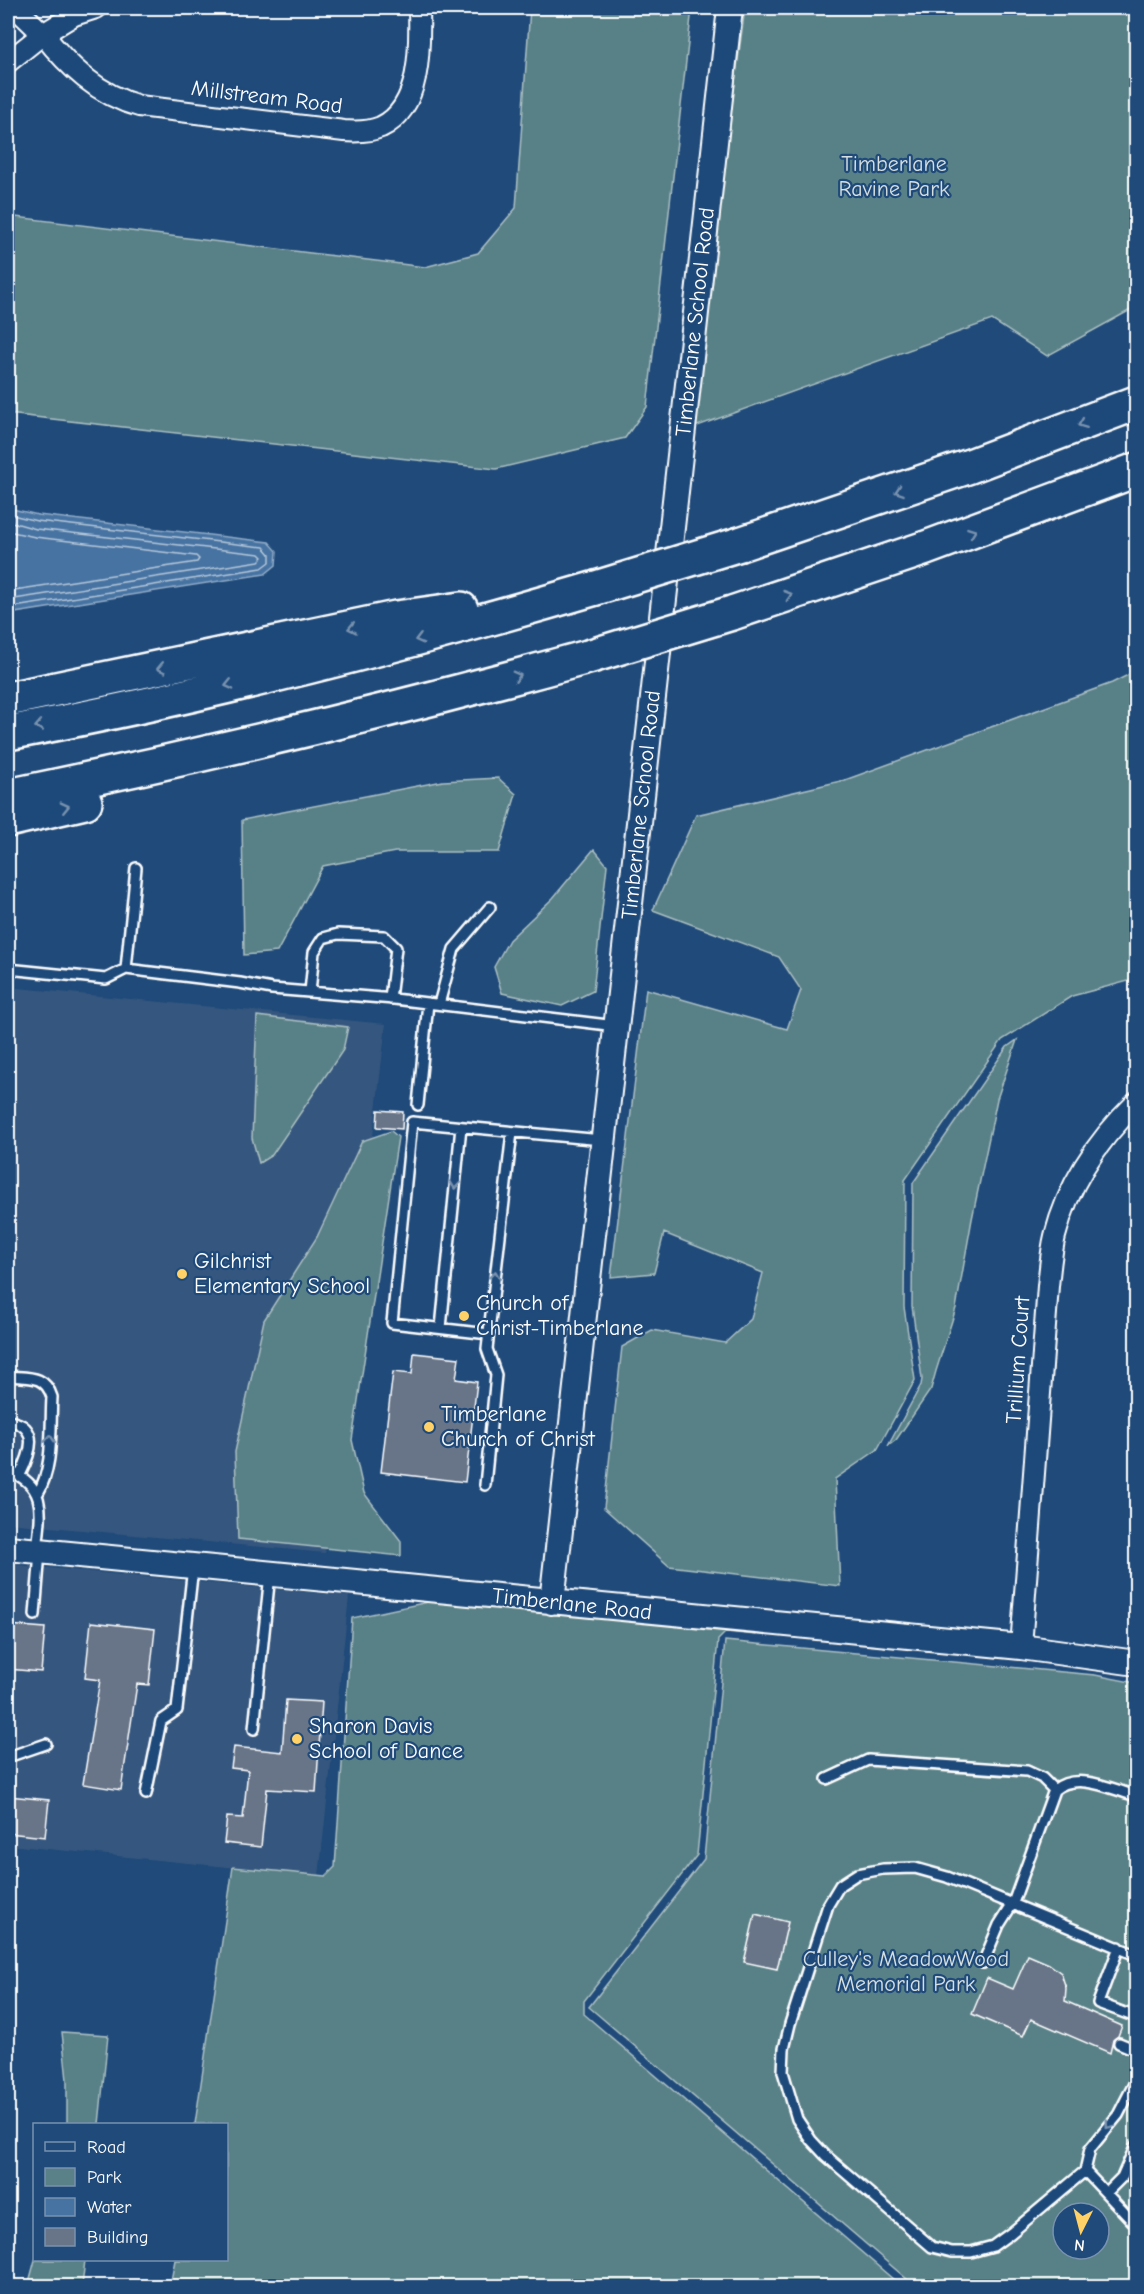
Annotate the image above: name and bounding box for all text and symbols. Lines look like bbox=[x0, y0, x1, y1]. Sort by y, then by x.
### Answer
street label: Millstream Road bbox=[190, 75, 344, 119]
park label: Timberlane Ravine Park bbox=[838, 151, 950, 202]
street label: Timberlane School Road bbox=[670, 206, 720, 438]
one-way arrow bbox=[1077, 417, 1088, 429]
one-way arrow bbox=[894, 484, 905, 497]
one-way arrow bbox=[967, 526, 977, 539]
one-way arrow bbox=[782, 590, 793, 602]
one-way arrow bbox=[347, 621, 357, 634]
one-way arrow bbox=[414, 631, 424, 644]
one-way arrow bbox=[156, 661, 166, 674]
one-way arrow bbox=[512, 671, 522, 684]
one-way arrow bbox=[225, 678, 235, 691]
street label: Timberlane School Road bbox=[616, 689, 666, 921]
one-way arrow bbox=[34, 719, 44, 732]
one-way arrow bbox=[59, 802, 69, 815]
one-way arrow bbox=[449, 1181, 462, 1190]
place label: Gilchrist Elementary School bbox=[194, 1248, 370, 1299]
marker: Gilchrist Elementary School bbox=[175, 1267, 189, 1281]
one-way arrow bbox=[488, 1271, 501, 1280]
place label: Church of Christ-Timberlane bbox=[476, 1290, 644, 1341]
street label: Trillium Court bbox=[1001, 1295, 1035, 1425]
marker: Church of Christ-Timberlane bbox=[457, 1309, 471, 1323]
place label: Timberlane Church of Christ bbox=[441, 1401, 596, 1452]
marker: Timberlane Church of Christ bbox=[422, 1420, 436, 1434]
one-way arrow bbox=[43, 1435, 56, 1444]
street label: Timberlane Road bbox=[491, 1583, 653, 1625]
place label: Sharon Davis School of Dance bbox=[309, 1713, 463, 1764]
marker: Sharon Davis School of Dance bbox=[290, 1732, 304, 1746]
park label: Culley's MeadowWood Memorial Park bbox=[803, 1946, 1009, 1997]
one-way arrow bbox=[1106, 2119, 1117, 2130]
legend bbox=[33, 2123, 228, 2261]
text: Road bbox=[87, 2137, 126, 2158]
text: Park bbox=[87, 2167, 122, 2188]
text: Water bbox=[87, 2197, 132, 2218]
north arrow bbox=[1051, 2201, 1111, 2261]
text: Building bbox=[87, 2227, 149, 2248]
text: N bbox=[1073, 2235, 1086, 2254]

